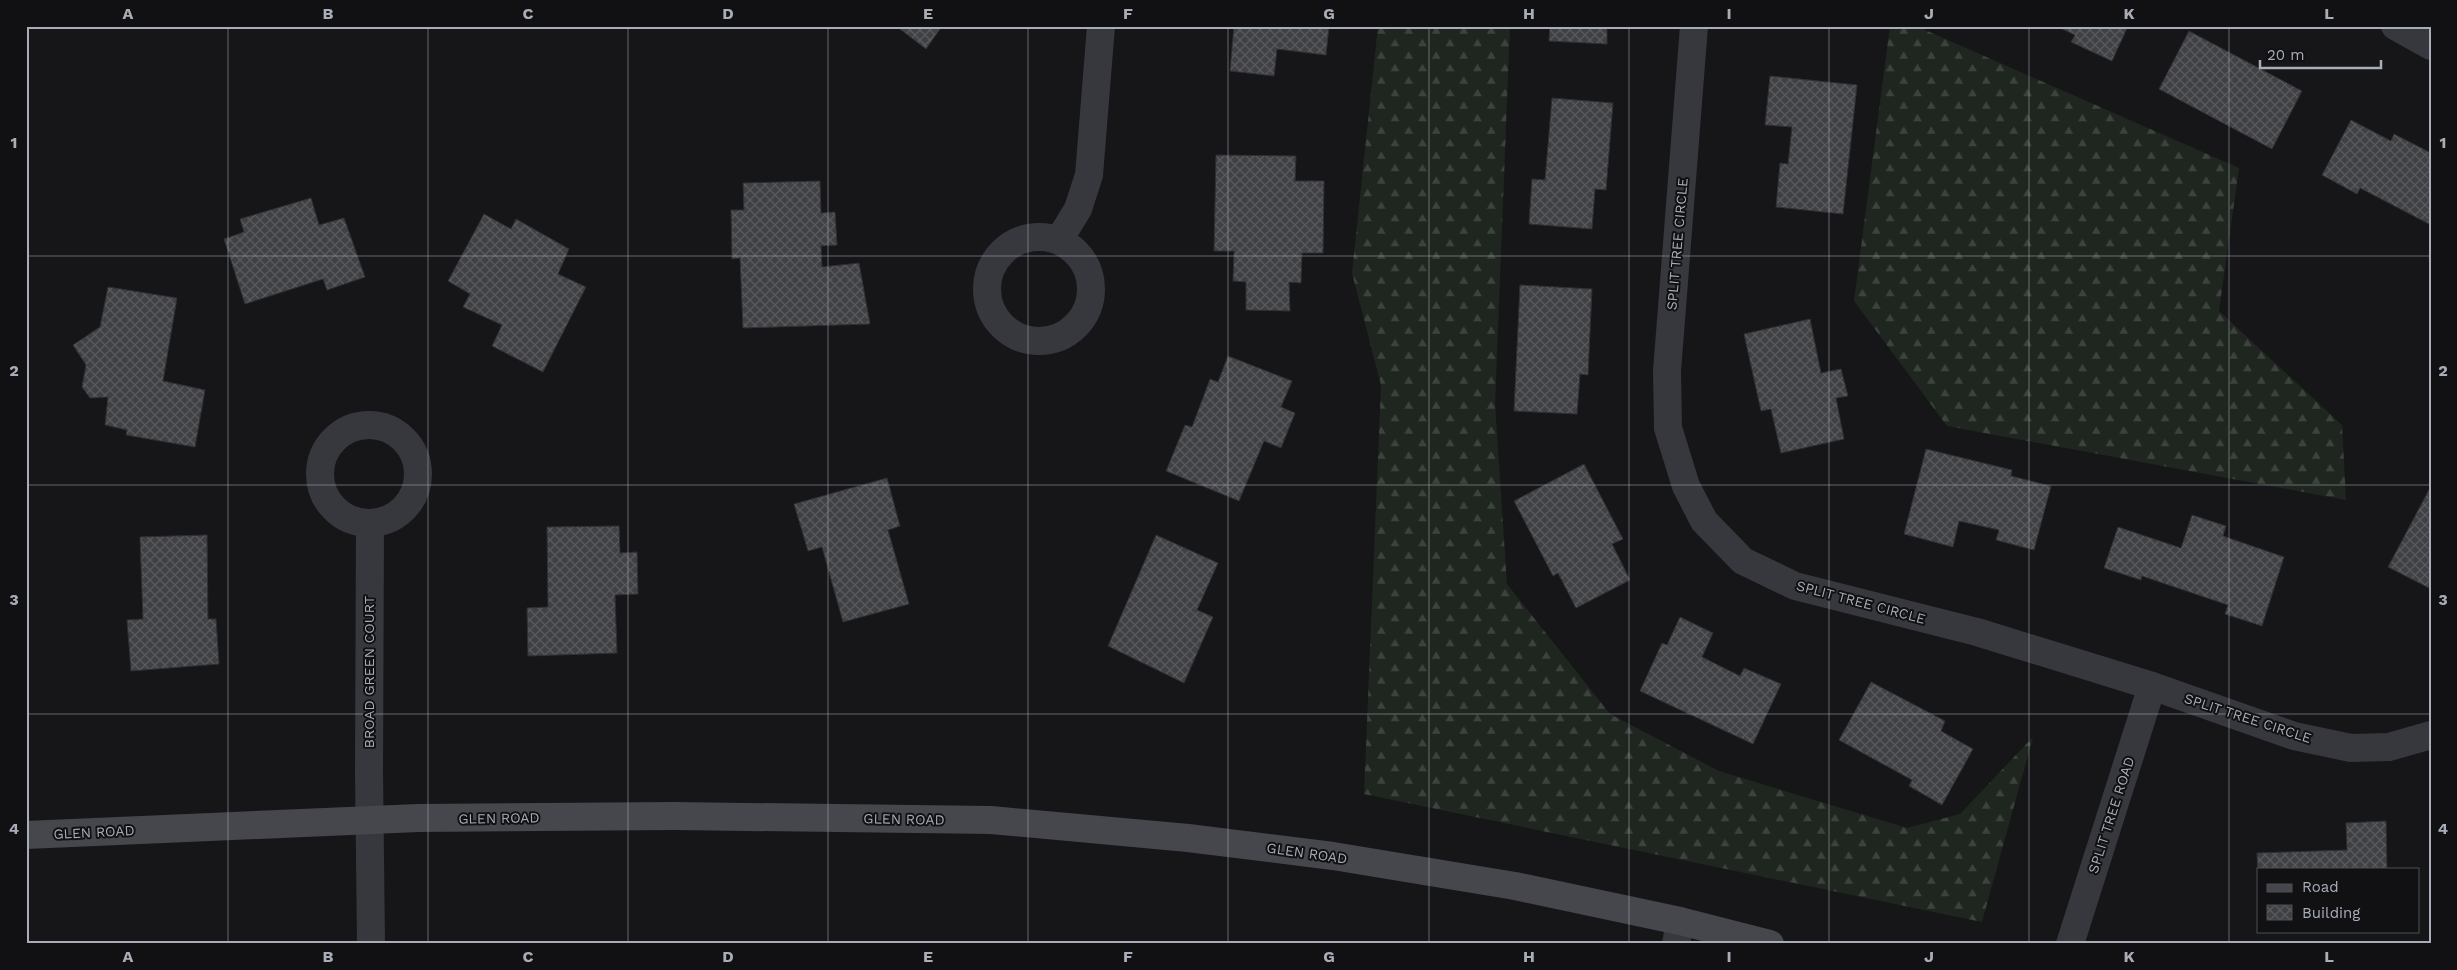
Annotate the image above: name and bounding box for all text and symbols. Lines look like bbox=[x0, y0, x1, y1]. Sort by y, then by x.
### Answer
text: A bbox=[123, 4, 134, 23]
text: B bbox=[323, 4, 334, 23]
text: C bbox=[523, 4, 534, 23]
text: D bbox=[722, 4, 734, 23]
text: E bbox=[923, 4, 933, 23]
text: F bbox=[1123, 4, 1133, 23]
text: G bbox=[1323, 4, 1335, 23]
text: H bbox=[1523, 4, 1535, 23]
text: I bbox=[1726, 4, 1732, 23]
text: J bbox=[1924, 4, 1934, 23]
text: K bbox=[2123, 4, 2135, 23]
text: L bbox=[2324, 4, 2334, 23]
scale bar bbox=[2260, 38, 2381, 70]
text: 20 m bbox=[2267, 46, 2305, 64]
text: 1 bbox=[11, 133, 17, 152]
text: 1 bbox=[2440, 133, 2446, 152]
street label: SPLIT TREE CIRCLE bbox=[1663, 177, 1691, 311]
text: 2 bbox=[9, 361, 19, 380]
text: 2 bbox=[2438, 361, 2448, 380]
street label: SPLIT TREE CIRCLE bbox=[1795, 577, 1927, 627]
text: 3 bbox=[9, 590, 19, 609]
text: 3 bbox=[2438, 590, 2448, 609]
street label: BROAD GREEN COURT bbox=[361, 595, 377, 748]
street label: SPLIT TREE CIRCLE bbox=[2182, 690, 2314, 746]
street label: SPLIT TREE ROAD bbox=[2085, 755, 2137, 875]
street label: GLEN ROAD bbox=[458, 809, 540, 827]
street label: GLEN ROAD bbox=[863, 810, 945, 828]
text: 4 bbox=[9, 819, 19, 838]
text: 4 bbox=[2438, 819, 2448, 838]
street label: GLEN ROAD bbox=[53, 822, 135, 842]
street label: GLEN ROAD bbox=[1266, 839, 1348, 867]
legend bbox=[2257, 868, 2420, 932]
text: Road bbox=[2302, 878, 2339, 896]
text: Building bbox=[2302, 904, 2360, 922]
text: A bbox=[123, 947, 134, 966]
text: B bbox=[323, 947, 334, 966]
text: C bbox=[523, 947, 534, 966]
text: D bbox=[722, 947, 734, 966]
text: E bbox=[923, 947, 933, 966]
text: F bbox=[1123, 947, 1133, 966]
text: G bbox=[1323, 947, 1335, 966]
text: H bbox=[1523, 947, 1535, 966]
text: I bbox=[1726, 947, 1732, 966]
text: J bbox=[1924, 947, 1934, 966]
text: K bbox=[2123, 947, 2135, 966]
text: L bbox=[2324, 947, 2334, 966]

